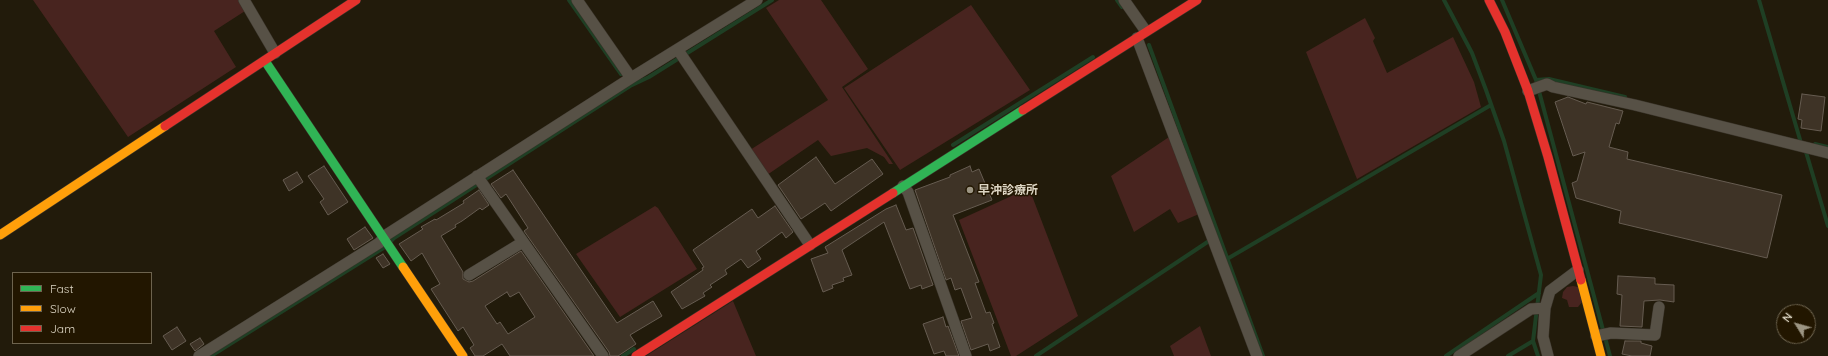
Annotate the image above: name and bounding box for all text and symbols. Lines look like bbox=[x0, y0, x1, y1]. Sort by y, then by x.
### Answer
place label: 早沖診療所 bbox=[978, 183, 1038, 197]
marker: 早沖診療所 bbox=[965, 185, 975, 195]
legend bbox=[12, 272, 152, 344]
text: Fast bbox=[50, 281, 74, 296]
text: Slow bbox=[50, 301, 76, 316]
north arrow bbox=[1776, 304, 1816, 344]
text: N bbox=[1779, 310, 1795, 325]
text: Jam bbox=[50, 321, 75, 336]

